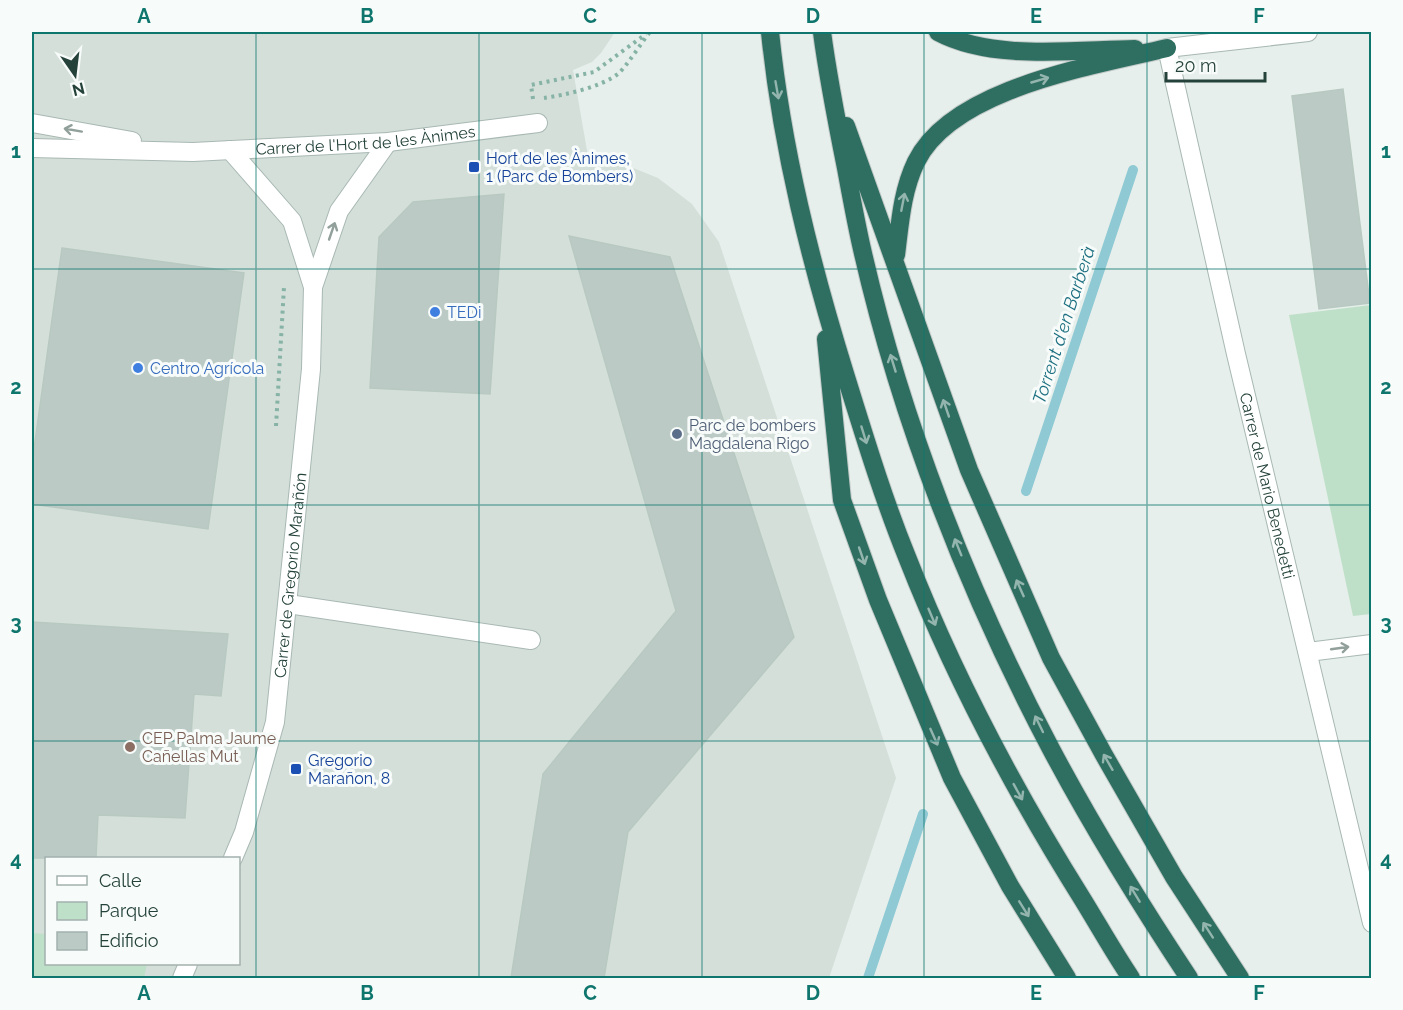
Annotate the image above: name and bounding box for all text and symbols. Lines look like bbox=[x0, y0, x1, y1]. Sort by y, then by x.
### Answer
text: A bbox=[137, 4, 151, 28]
text: B bbox=[360, 4, 374, 28]
text: C bbox=[583, 4, 597, 28]
text: D bbox=[806, 4, 820, 28]
text: E bbox=[1030, 4, 1042, 28]
text: F bbox=[1253, 4, 1265, 28]
north arrow bbox=[45, 45, 105, 105]
scale bar bbox=[1166, 45, 1265, 83]
text: 20 m bbox=[1175, 55, 1217, 76]
one-way arrow bbox=[1030, 74, 1049, 85]
text: N bbox=[70, 78, 87, 100]
one-way arrow bbox=[772, 79, 783, 99]
street label: Carrer de l'Hort de les Ànimes bbox=[255, 122, 477, 159]
one-way arrow bbox=[64, 124, 83, 135]
text: 1 bbox=[11, 139, 21, 163]
text: 1 bbox=[1381, 139, 1391, 163]
place label: Hort de les Ànimes, 1 (Parc de Bombers) bbox=[486, 148, 633, 186]
marker: Hort de les Ànimes, 1 (Parc de Bombers) bbox=[467, 160, 481, 174]
one-way arrow bbox=[898, 193, 910, 212]
one-way arrow bbox=[327, 222, 338, 241]
water label: Torrent d'en Barberà bbox=[1028, 243, 1099, 406]
place label: TEDi bbox=[447, 303, 481, 322]
marker: TEDi bbox=[428, 305, 442, 319]
one-way arrow bbox=[887, 354, 898, 373]
place label: Centro Agrícola bbox=[150, 359, 264, 378]
marker: Centro Agrícola bbox=[131, 361, 145, 375]
text: 2 bbox=[10, 375, 22, 399]
text: 2 bbox=[1380, 375, 1392, 399]
street label: Carrer de Mario Benedetti bbox=[1236, 391, 1298, 581]
one-way arrow bbox=[939, 399, 950, 418]
place label: Parc de bombers Magdalena Rigo bbox=[689, 416, 816, 453]
one-way arrow bbox=[859, 425, 870, 444]
marker: Parc de bombers Magdalena Rigo bbox=[670, 427, 684, 441]
street label: Carrer de Gregorio Marañón bbox=[271, 472, 310, 679]
one-way arrow bbox=[951, 538, 962, 557]
one-way arrow bbox=[857, 546, 868, 564]
one-way arrow bbox=[1014, 580, 1025, 598]
one-way arrow bbox=[926, 608, 938, 626]
text: 3 bbox=[10, 611, 22, 635]
text: 3 bbox=[1380, 611, 1392, 635]
one-way arrow bbox=[1329, 642, 1349, 653]
one-way arrow bbox=[1032, 716, 1044, 734]
one-way arrow bbox=[929, 727, 940, 745]
place label: CEP Palma Jaume Cañellas Mut bbox=[142, 729, 276, 766]
marker: CEP Palma Jaume Cañellas Mut bbox=[123, 740, 137, 754]
place label: Gregorio Marañon, 8 bbox=[308, 751, 390, 788]
one-way arrow bbox=[1102, 754, 1114, 771]
marker: Gregorio Marañon, 8 bbox=[289, 762, 303, 776]
one-way arrow bbox=[1012, 783, 1024, 800]
text: 4 bbox=[10, 847, 22, 871]
text: 4 bbox=[1380, 847, 1392, 871]
legend bbox=[45, 857, 240, 965]
text: Calle bbox=[99, 870, 142, 891]
one-way arrow bbox=[1128, 886, 1140, 903]
text: Parque bbox=[99, 900, 159, 921]
one-way arrow bbox=[1019, 900, 1031, 917]
one-way arrow bbox=[1201, 922, 1213, 939]
text: Edificio bbox=[99, 930, 159, 951]
text: A bbox=[137, 981, 151, 1005]
text: B bbox=[360, 981, 374, 1005]
text: C bbox=[583, 981, 597, 1005]
text: D bbox=[806, 981, 820, 1005]
text: E bbox=[1030, 981, 1042, 1005]
text: F bbox=[1253, 981, 1265, 1005]

